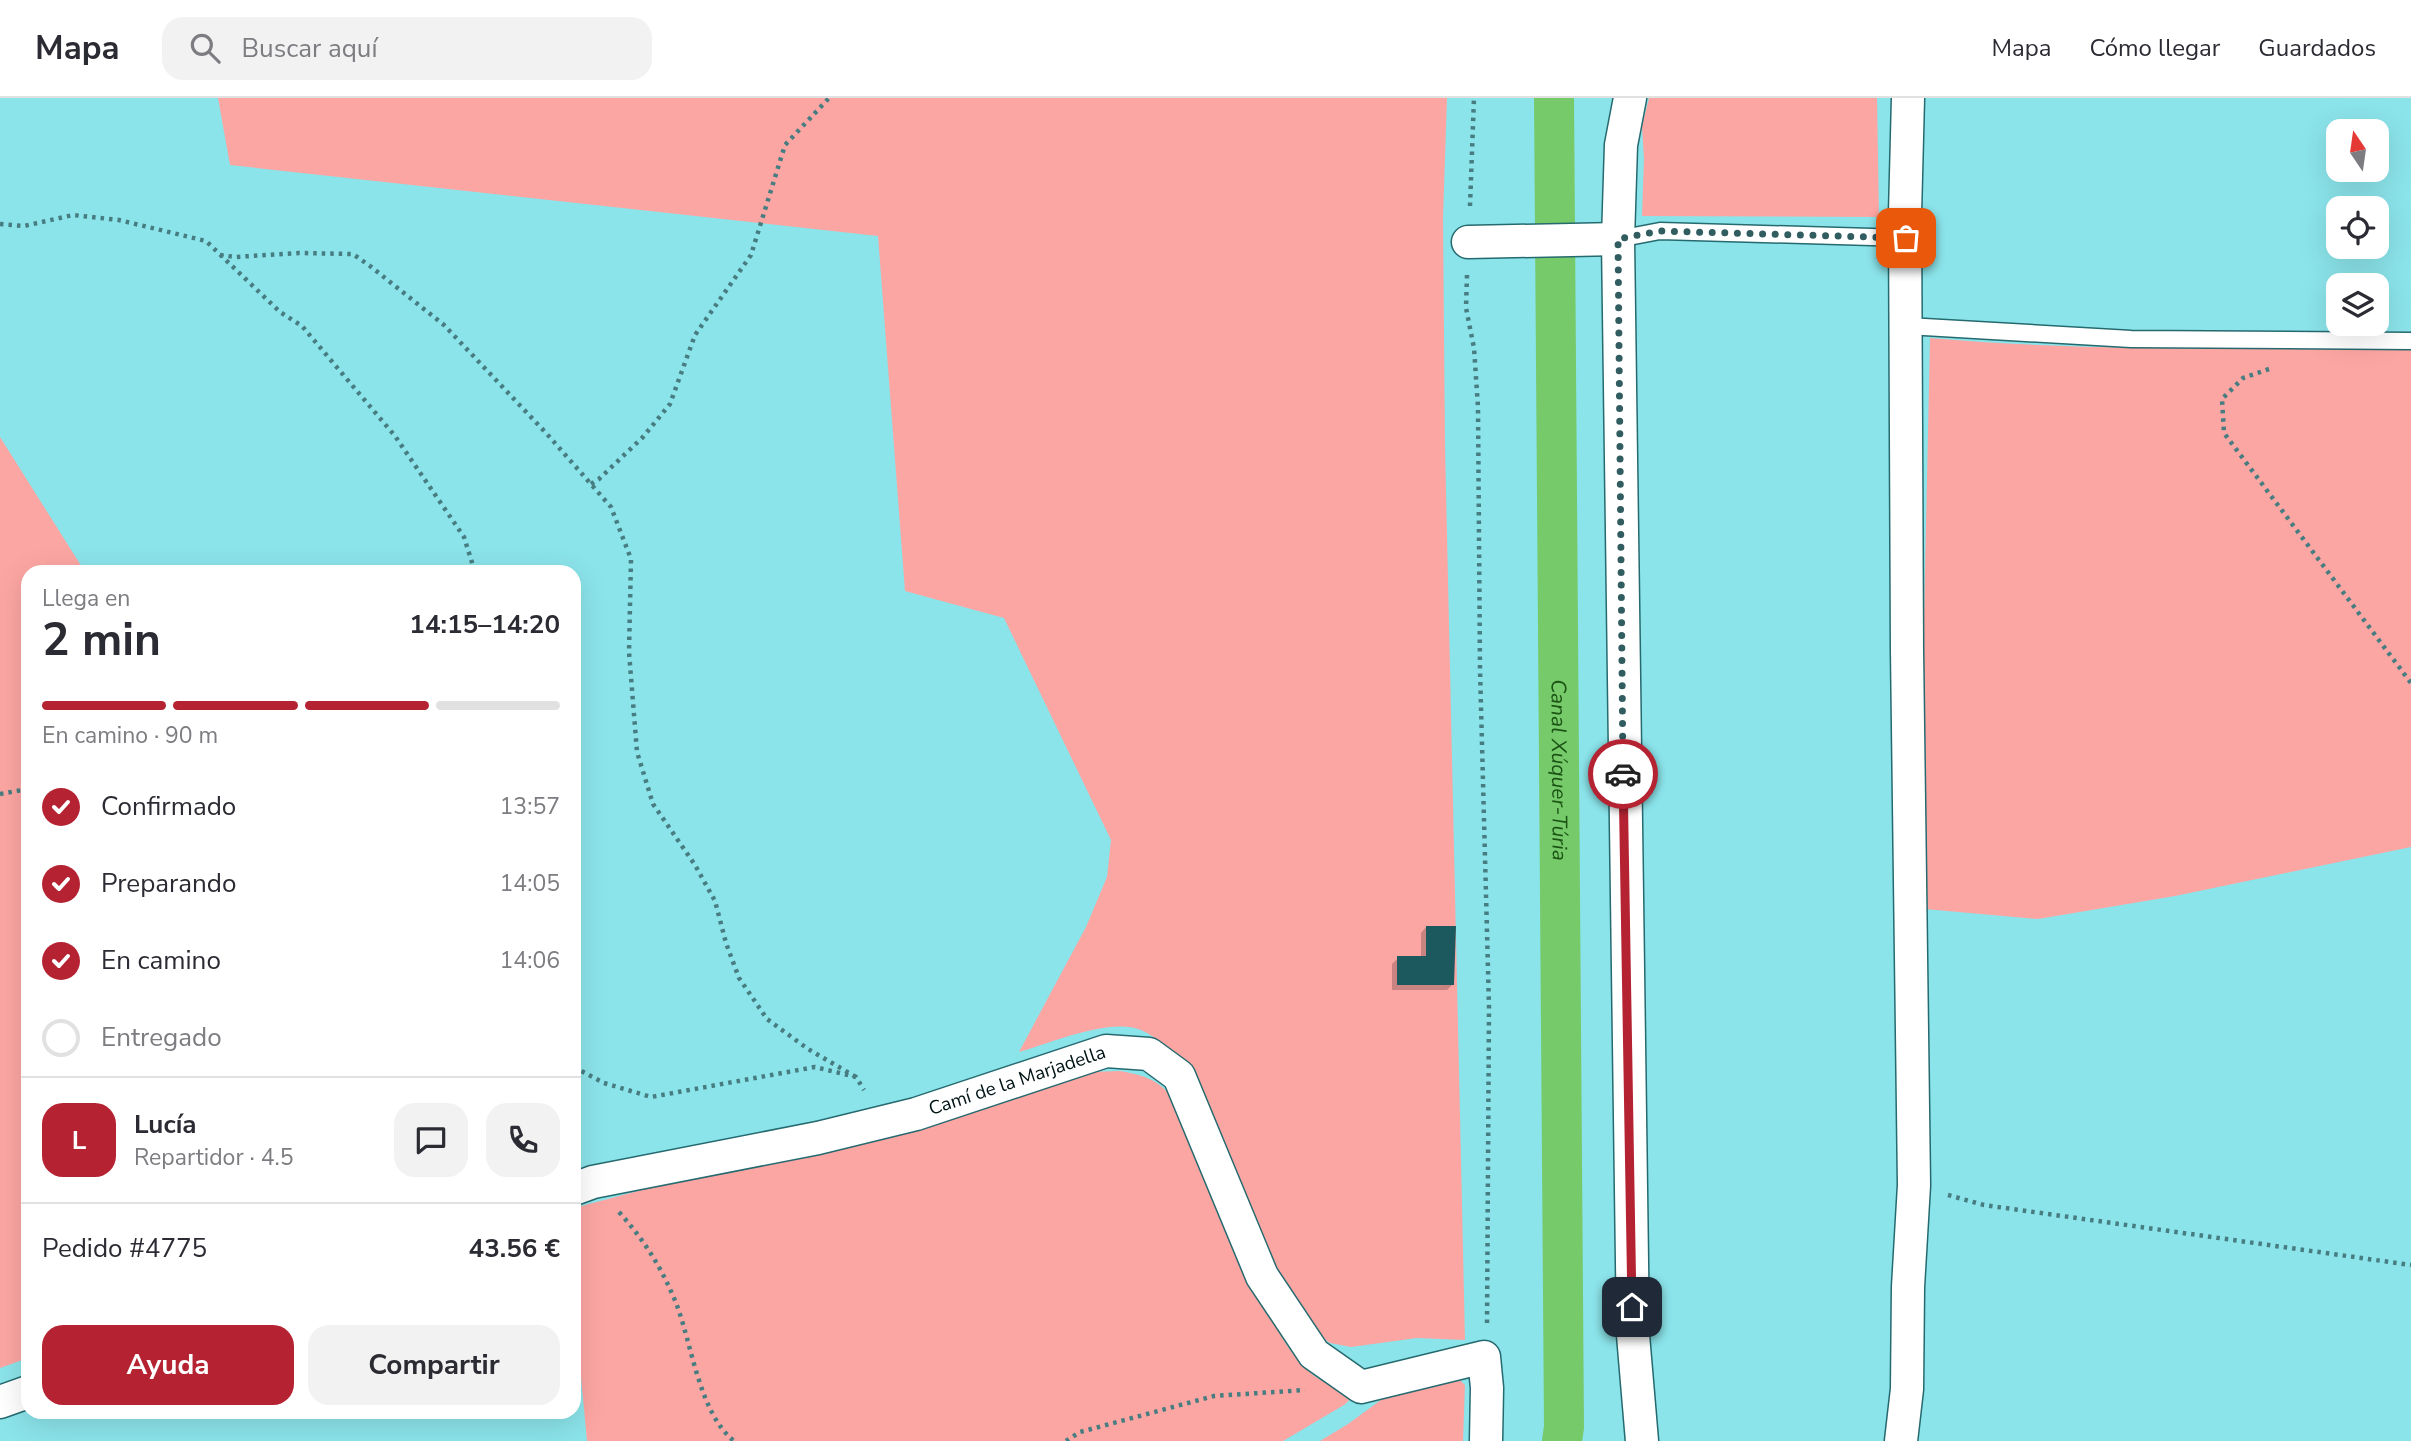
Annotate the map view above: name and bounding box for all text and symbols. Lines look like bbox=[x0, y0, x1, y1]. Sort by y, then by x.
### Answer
search box bbox=[162, 17, 652, 80]
text: Mapa bbox=[35, 26, 120, 71]
icon: search bbox=[186, 29, 224, 67]
text: Buscar aquí bbox=[242, 31, 377, 66]
text: Mapa bbox=[1991, 32, 2051, 64]
text: Cómo llegar bbox=[2089, 32, 2220, 64]
text: Guardados bbox=[2258, 32, 2376, 64]
north arrow bbox=[2326, 119, 2389, 182]
map controls bbox=[2326, 119, 2389, 336]
button: locate bbox=[2326, 196, 2389, 259]
pin bbox=[1876, 208, 1936, 268]
icon: bag bbox=[1887, 219, 1925, 257]
button: layers bbox=[2326, 273, 2389, 336]
text: Llega en bbox=[42, 583, 130, 614]
text: 14:15–14:20 bbox=[409, 607, 560, 642]
text: 2 min bbox=[42, 608, 161, 671]
water label: Canal Xúquer-Túria bbox=[1544, 679, 1574, 861]
text: En camino · 90 m bbox=[42, 720, 218, 751]
courier bbox=[1588, 739, 1658, 809]
icon: car bbox=[1604, 755, 1642, 793]
icon: check bbox=[42, 788, 80, 826]
text: Confirmado bbox=[101, 789, 236, 824]
text: 13:57 bbox=[500, 791, 560, 822]
icon: check bbox=[42, 865, 80, 903]
text: Preparando bbox=[101, 866, 236, 901]
text: 14:05 bbox=[500, 868, 560, 899]
icon: check bbox=[42, 942, 80, 980]
text: En camino bbox=[101, 943, 221, 978]
text: 14:06 bbox=[500, 945, 560, 976]
text: Entregado bbox=[101, 1020, 222, 1055]
street label: Camí de la Marjadella bbox=[925, 1039, 1109, 1122]
button: chat bbox=[394, 1103, 468, 1177]
button: phone bbox=[486, 1103, 560, 1177]
text: Lucía bbox=[134, 1107, 197, 1142]
text: L bbox=[72, 1123, 86, 1158]
text: Repartidor · 4.5 bbox=[134, 1142, 294, 1173]
text: Pedido #4775 bbox=[42, 1231, 207, 1266]
text: 43.56 € bbox=[469, 1231, 560, 1266]
pin bbox=[1602, 1277, 1662, 1337]
icon: home bbox=[1613, 1288, 1651, 1326]
button: Ayuda bbox=[42, 1325, 294, 1405]
button: Compartir bbox=[308, 1325, 560, 1405]

